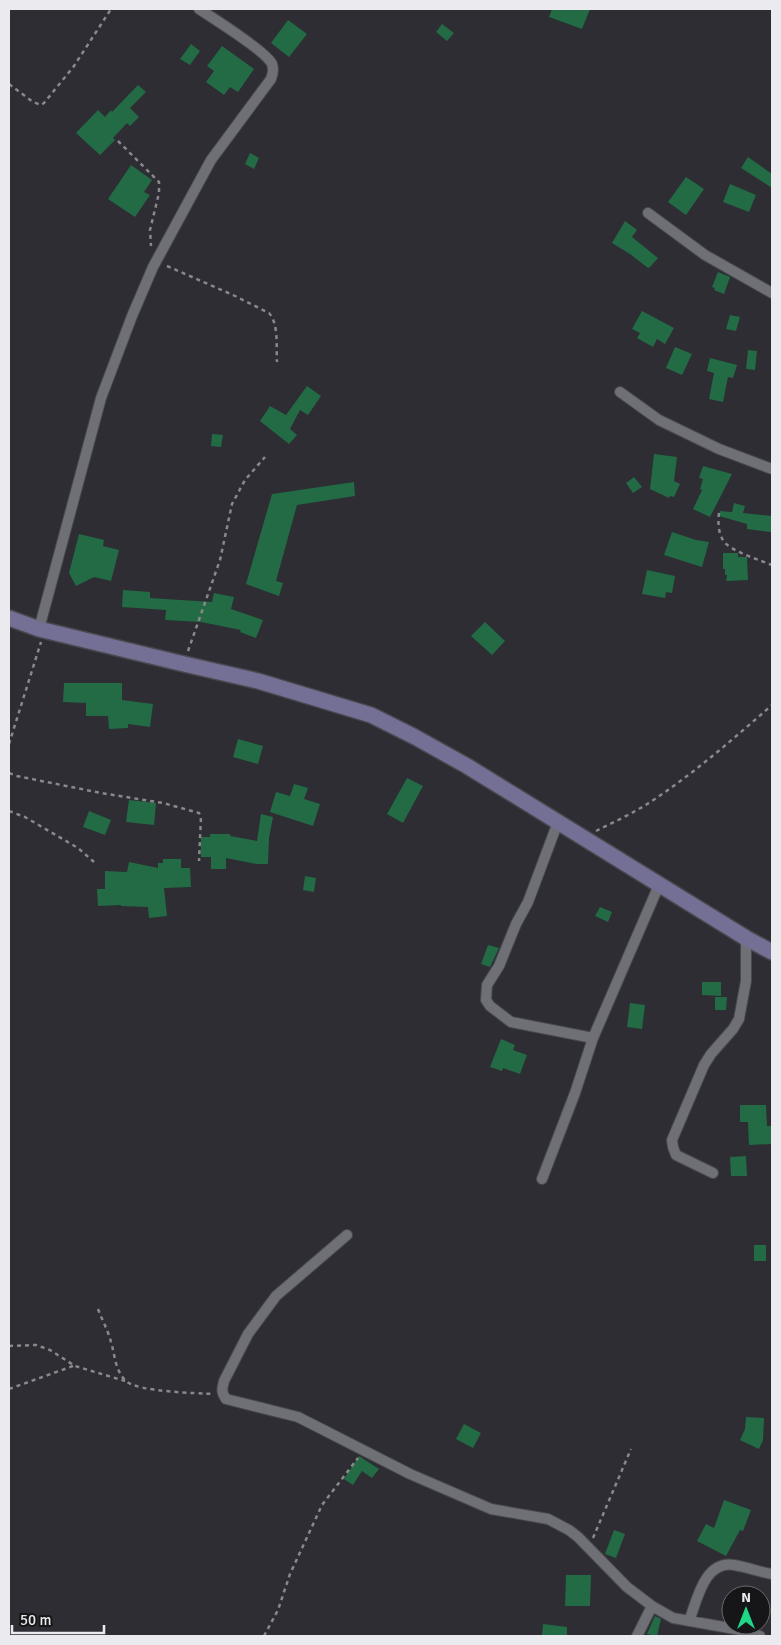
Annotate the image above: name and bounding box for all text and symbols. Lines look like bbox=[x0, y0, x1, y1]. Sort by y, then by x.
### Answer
north arrow bbox=[721, 1585, 771, 1635]
text: N bbox=[741, 1589, 751, 1606]
scale bar bbox=[12, 1602, 105, 1634]
text: 50 m bbox=[20, 1611, 51, 1629]

